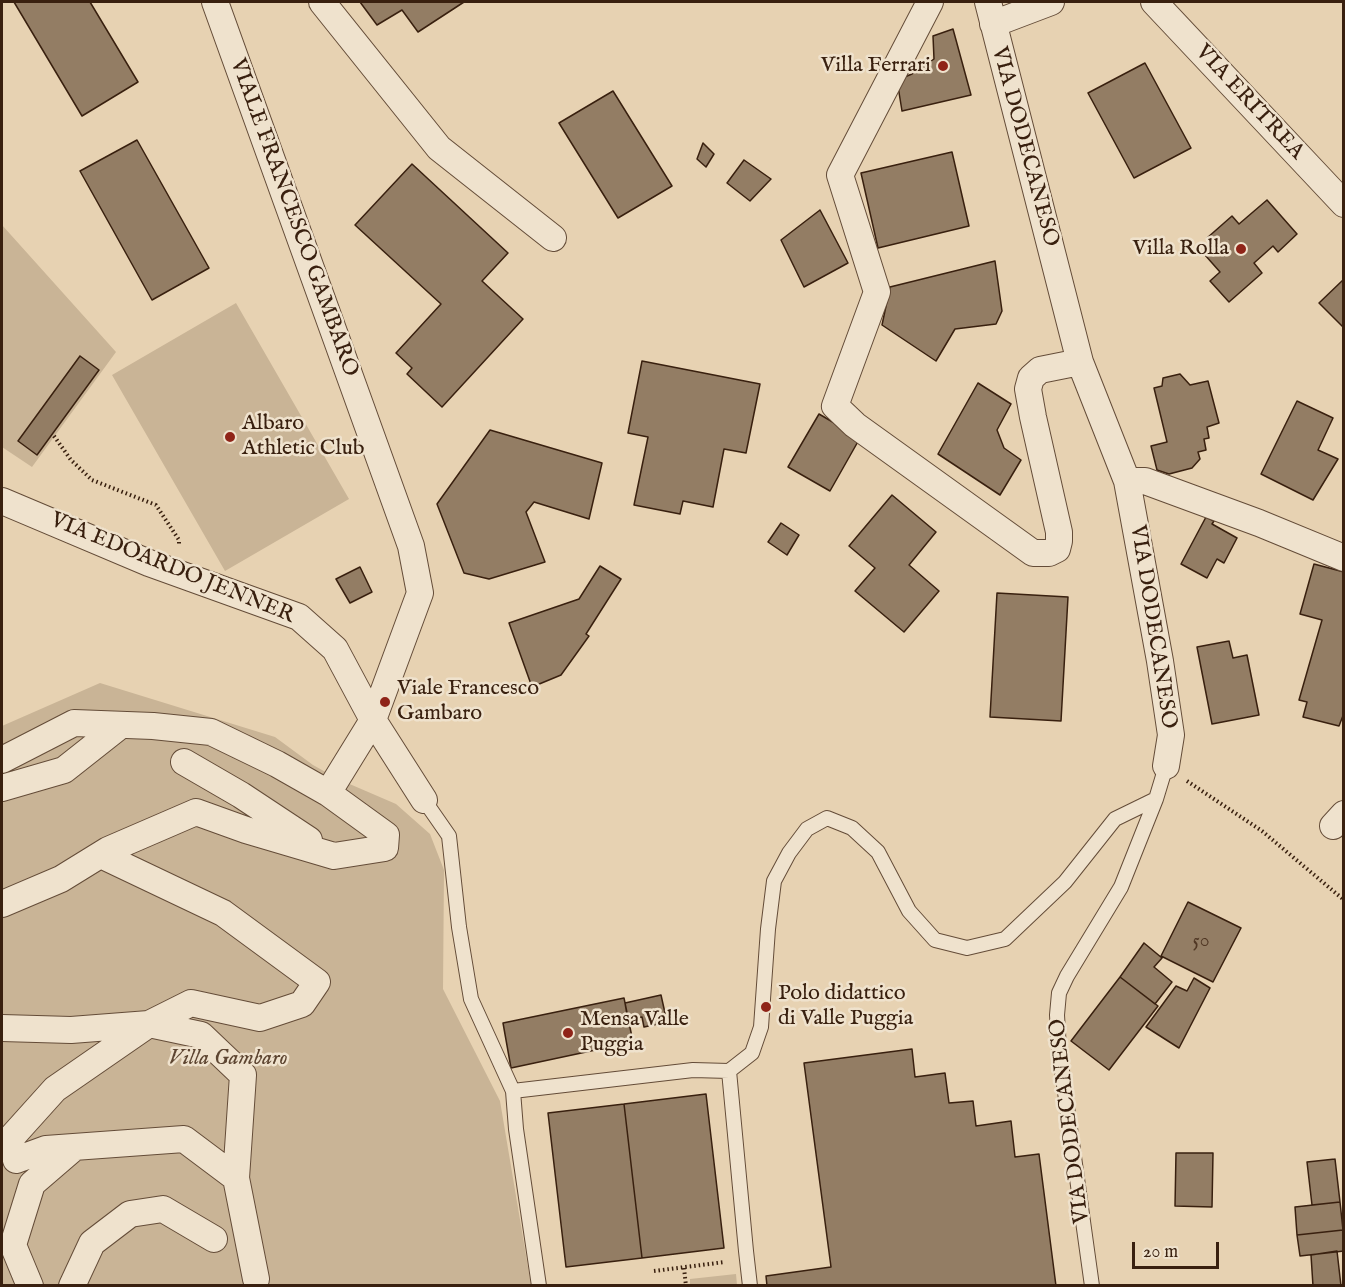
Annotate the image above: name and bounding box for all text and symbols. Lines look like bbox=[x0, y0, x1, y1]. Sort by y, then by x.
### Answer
street label: VIA ERITREA bbox=[1189, 40, 1309, 166]
street label: VIA DODECANESO bbox=[985, 44, 1063, 250]
place label: Villa Ferrari bbox=[821, 53, 931, 79]
street label: VIALE FRANCESCO GAMBARO bbox=[223, 55, 363, 381]
marker: Villa Ferrari bbox=[936, 59, 950, 73]
place label: Villa Rolla bbox=[1132, 236, 1229, 262]
marker: Villa Rolla bbox=[1234, 242, 1248, 256]
place label: Albaro Athletic Club bbox=[242, 411, 365, 463]
marker: Albaro Athletic Club bbox=[223, 430, 237, 444]
street label: VIA EDOARDO JENNER bbox=[46, 508, 298, 630]
street label: VIA DODECANESO bbox=[1123, 523, 1181, 731]
place label: Viale Francesco Gambaro bbox=[397, 676, 539, 728]
marker: Viale Francesco Gambaro bbox=[378, 695, 392, 709]
house number: 50 bbox=[1193, 930, 1209, 954]
place label: Polo didattico di Valle Puggia bbox=[778, 981, 913, 1032]
marker: Polo didattico di Valle Puggia bbox=[759, 1000, 773, 1014]
place label: Mensa Valle Puggia bbox=[580, 1007, 689, 1058]
street label: VIA DODECANESO bbox=[1045, 1017, 1097, 1225]
marker: Mensa Valle Puggia bbox=[561, 1026, 575, 1040]
park label: Villa Gambaro bbox=[169, 1046, 287, 1072]
scale bar bbox=[1135, 1230, 1222, 1268]
text: 20 m bbox=[1143, 1241, 1178, 1264]

